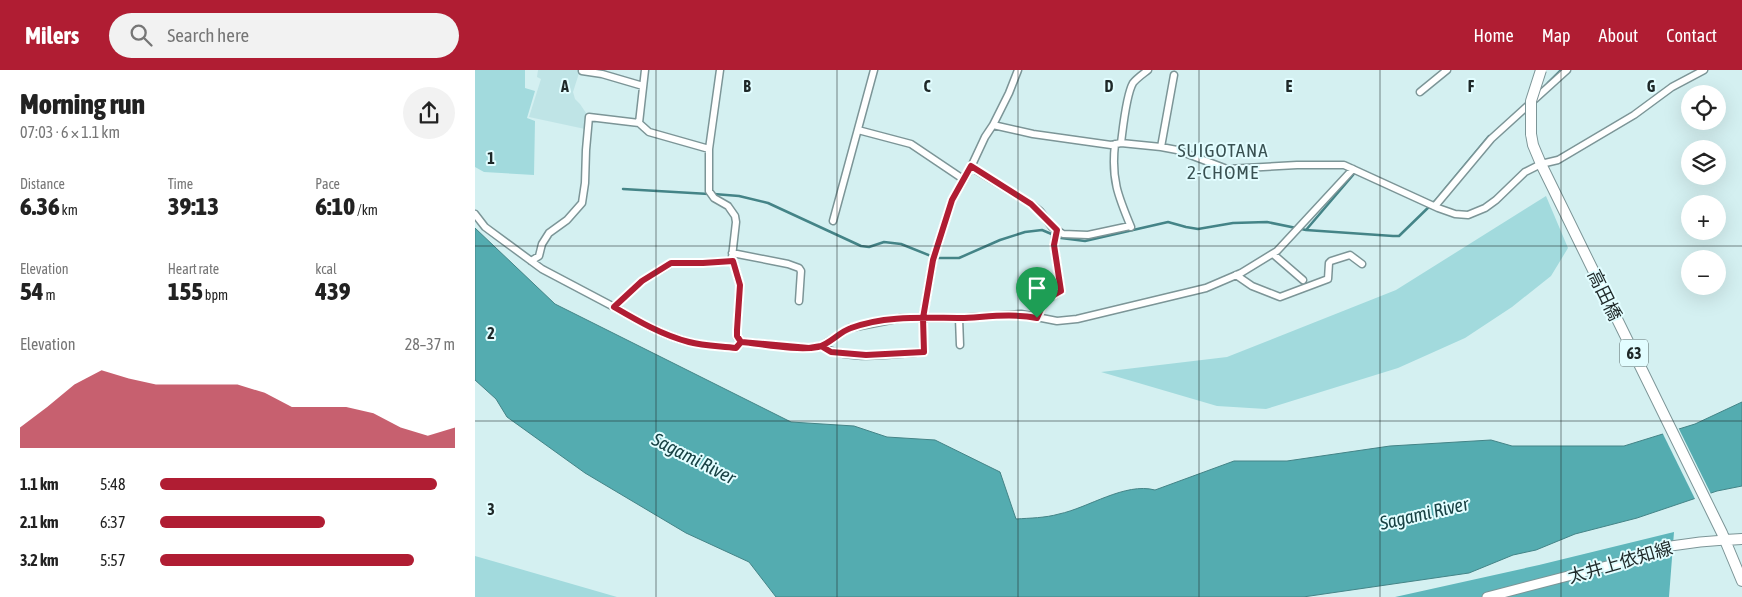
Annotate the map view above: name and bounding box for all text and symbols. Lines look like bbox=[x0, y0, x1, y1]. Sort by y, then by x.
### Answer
search box bbox=[109, 13, 459, 58]
icon: search bbox=[127, 21, 155, 49]
text: Milers bbox=[25, 22, 79, 49]
text: Search here bbox=[167, 24, 249, 46]
text: Home bbox=[1474, 25, 1514, 46]
text: Map bbox=[1542, 25, 1571, 46]
text: About bbox=[1599, 25, 1638, 46]
text: Contact bbox=[1666, 25, 1717, 46]
text: A bbox=[560, 77, 569, 95]
text: B bbox=[743, 77, 751, 95]
text: C bbox=[923, 77, 931, 95]
text: D bbox=[1105, 77, 1114, 95]
text: E bbox=[1286, 77, 1293, 95]
text: F bbox=[1468, 77, 1475, 95]
text: G bbox=[1647, 77, 1656, 95]
map controls bbox=[1681, 85, 1726, 295]
button: locate bbox=[1681, 85, 1726, 130]
button: share bbox=[403, 87, 455, 139]
text: Morning run bbox=[20, 88, 145, 120]
text: 07:03 · 6 × 1.1 km bbox=[20, 123, 120, 141]
district label: SUIGOTANA 2-CHOME bbox=[1177, 139, 1269, 183]
button: layers bbox=[1681, 140, 1726, 185]
text: 1 bbox=[487, 149, 495, 167]
text: Distance bbox=[20, 176, 65, 192]
text: Time bbox=[168, 176, 193, 192]
text: Pace bbox=[315, 176, 340, 192]
text: 6.36 bbox=[20, 192, 60, 220]
text: 39:13 bbox=[168, 192, 219, 220]
text: 6:10 bbox=[315, 192, 355, 220]
button: + bbox=[1681, 195, 1726, 240]
text: km bbox=[60, 202, 78, 218]
text: /km bbox=[355, 202, 378, 218]
button: − bbox=[1681, 250, 1726, 295]
text: Elevation bbox=[20, 261, 69, 277]
text: Heart rate bbox=[168, 261, 219, 277]
text: kcal bbox=[315, 261, 337, 277]
street label: 高田橋 bbox=[1584, 266, 1626, 324]
pin bbox=[1016, 267, 1058, 318]
icon: arrive bbox=[1023, 274, 1051, 302]
text: 54 bbox=[20, 277, 44, 305]
text: 155 bbox=[168, 277, 203, 305]
text: 439 bbox=[315, 277, 351, 305]
text: m bbox=[44, 287, 56, 303]
text: bpm bbox=[203, 287, 228, 303]
text: 2 bbox=[487, 324, 495, 342]
text: Elevation bbox=[20, 335, 75, 353]
text: 28–37 m bbox=[405, 335, 455, 353]
road number: 63 bbox=[1620, 340, 1648, 366]
water label: Sagami River bbox=[648, 427, 741, 489]
text: 1.1 km bbox=[20, 475, 59, 493]
text: 5:48 bbox=[100, 475, 125, 493]
water label: Sagami River bbox=[1376, 492, 1472, 534]
text: 3 bbox=[487, 500, 495, 518]
text: 2.1 km bbox=[20, 513, 59, 531]
text: 6:37 bbox=[100, 513, 125, 531]
street label: 太井上依知線 bbox=[1565, 537, 1675, 587]
text: 3.2 km bbox=[20, 551, 59, 569]
text: 5:57 bbox=[100, 551, 125, 569]

